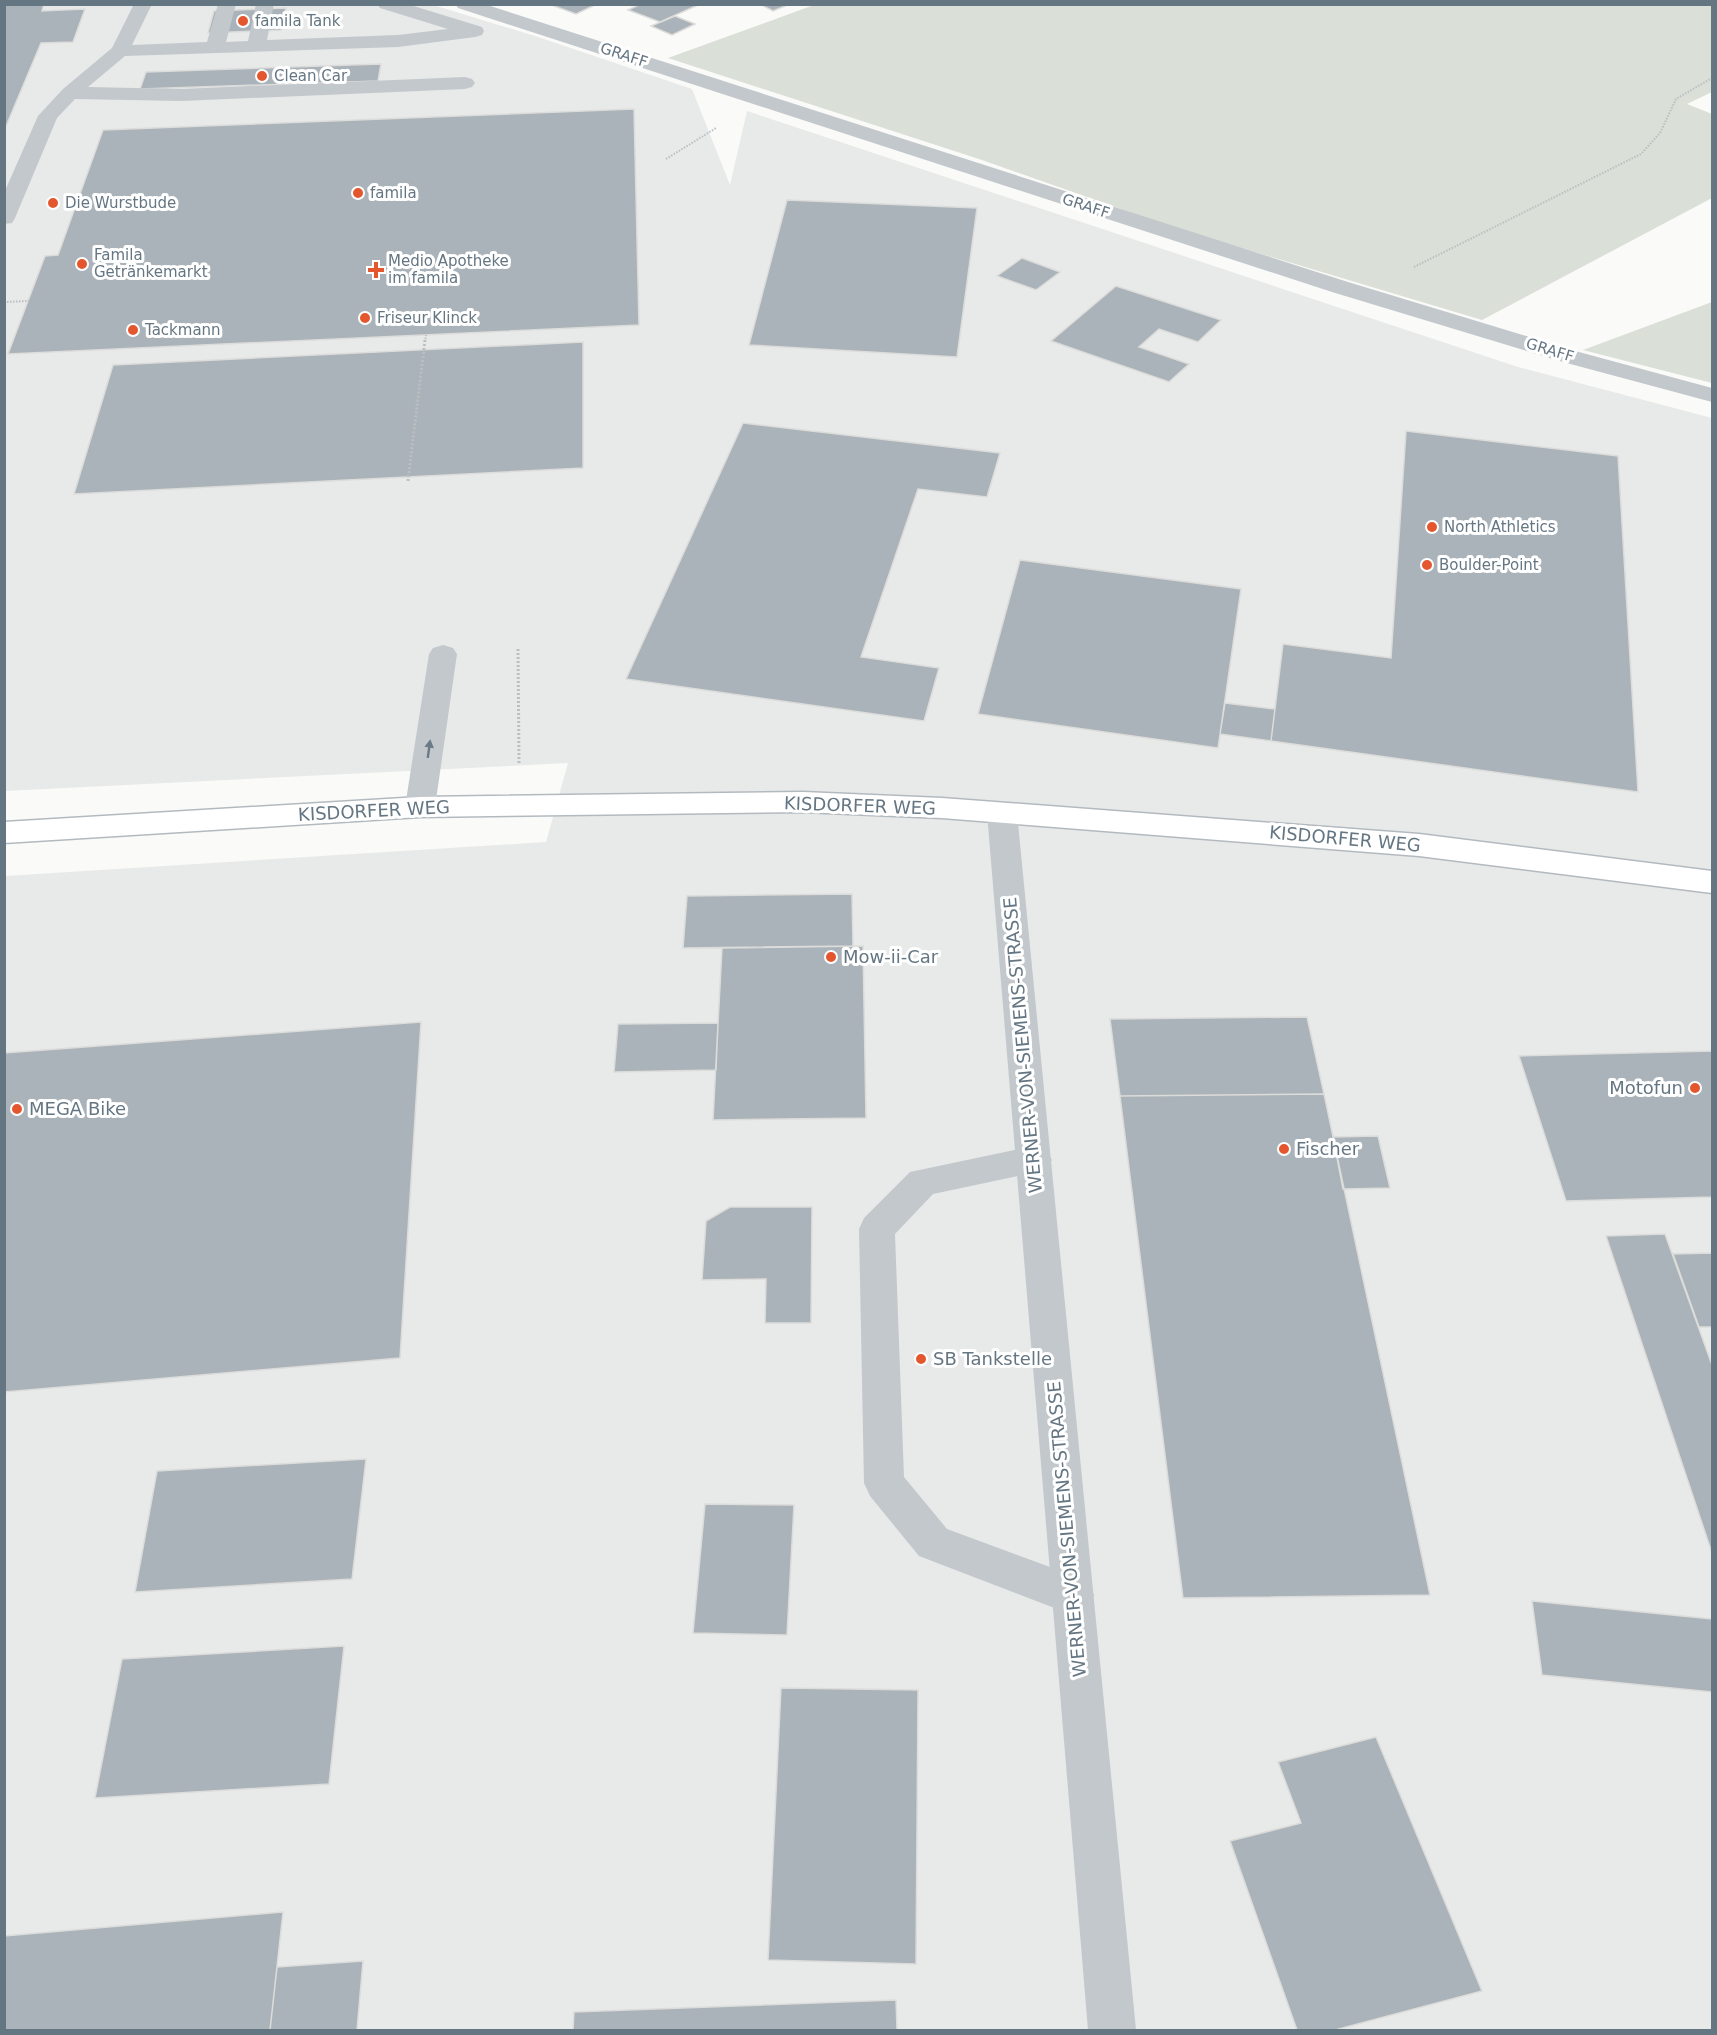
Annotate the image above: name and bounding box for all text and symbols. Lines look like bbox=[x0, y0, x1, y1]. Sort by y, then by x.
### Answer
place label: famila Tank bbox=[255, 12, 341, 30]
marker: famila Tank bbox=[236, 14, 250, 28]
street label: GRAFF bbox=[598, 39, 650, 71]
place label: Clean Car bbox=[274, 67, 348, 85]
marker: Clean Car bbox=[255, 69, 269, 83]
place label: famila bbox=[370, 184, 417, 202]
marker: famila bbox=[351, 186, 365, 200]
street label: GRAFF bbox=[1060, 190, 1112, 222]
place label: Die Wurstbude bbox=[65, 194, 176, 212]
marker: Die Wurstbude bbox=[46, 196, 60, 210]
place label: Famila Getränkemarkt bbox=[94, 246, 208, 281]
place label: Medio Apotheke im famila bbox=[388, 252, 509, 287]
marker: Famila Getränkemarkt bbox=[75, 257, 89, 271]
marker: Medio Apotheke im famila bbox=[369, 263, 383, 277]
place label: Friseur Klinck bbox=[377, 309, 477, 327]
marker: Friseur Klinck bbox=[358, 311, 372, 325]
place label: Tackmann bbox=[144, 321, 221, 339]
marker: Tackmann bbox=[126, 323, 140, 337]
street label: GRAFF bbox=[1524, 334, 1576, 366]
place label: North Athletics bbox=[1444, 518, 1556, 536]
marker: North Athletics bbox=[1425, 520, 1439, 534]
place label: Boulder-Point bbox=[1439, 556, 1539, 574]
marker: Boulder-Point bbox=[1420, 558, 1434, 572]
one-way arrow bbox=[424, 740, 433, 759]
street label: KISDORFER WEG bbox=[784, 792, 936, 819]
street label: KISDORFER WEG bbox=[297, 796, 450, 825]
street label: KISDORFER WEG bbox=[1268, 821, 1422, 856]
street label: WERNER-VON-SIEMENS-STRASSE bbox=[999, 896, 1046, 1194]
place label: Mow-ii-Car bbox=[843, 946, 939, 967]
marker: Mow-ii-Car bbox=[824, 950, 838, 964]
place label: Motofun bbox=[1609, 1077, 1683, 1098]
marker: Motofun bbox=[1688, 1081, 1702, 1095]
place label: MEGA Bike bbox=[29, 1098, 126, 1119]
marker: MEGA Bike bbox=[10, 1102, 24, 1116]
place label: Fischer bbox=[1296, 1138, 1360, 1159]
marker: Fischer bbox=[1277, 1142, 1291, 1156]
place label: SB Tankstelle bbox=[933, 1348, 1052, 1369]
marker: SB Tankstelle bbox=[914, 1352, 928, 1366]
street label: WERNER-VON-SIEMENS-STRASSE bbox=[1043, 1380, 1090, 1678]

